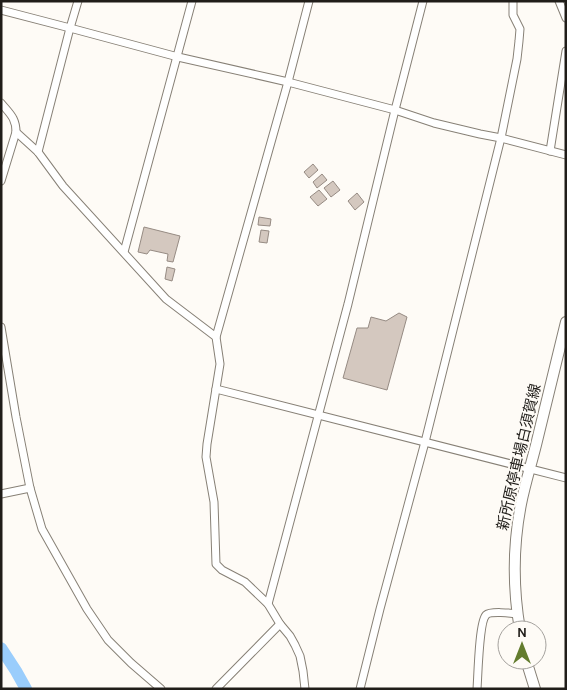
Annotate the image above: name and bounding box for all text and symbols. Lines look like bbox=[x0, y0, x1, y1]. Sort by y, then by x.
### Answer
street label: 新所原停車場白須賀線 bbox=[493, 382, 545, 532]
north arrow bbox=[497, 620, 547, 670]
text: N bbox=[517, 624, 527, 641]

